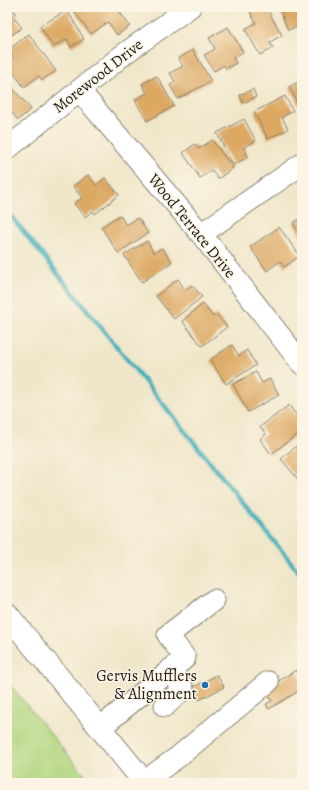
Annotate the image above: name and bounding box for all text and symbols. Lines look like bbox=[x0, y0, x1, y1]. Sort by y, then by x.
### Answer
street label: Morewood Drive bbox=[48, 34, 148, 118]
street label: Wood Terrace Drive bbox=[142, 168, 241, 283]
place label: Gervis Mufflers & Alignment bbox=[96, 665, 197, 705]
marker: Gervis Mufflers & Alignment bbox=[200, 680, 210, 690]

